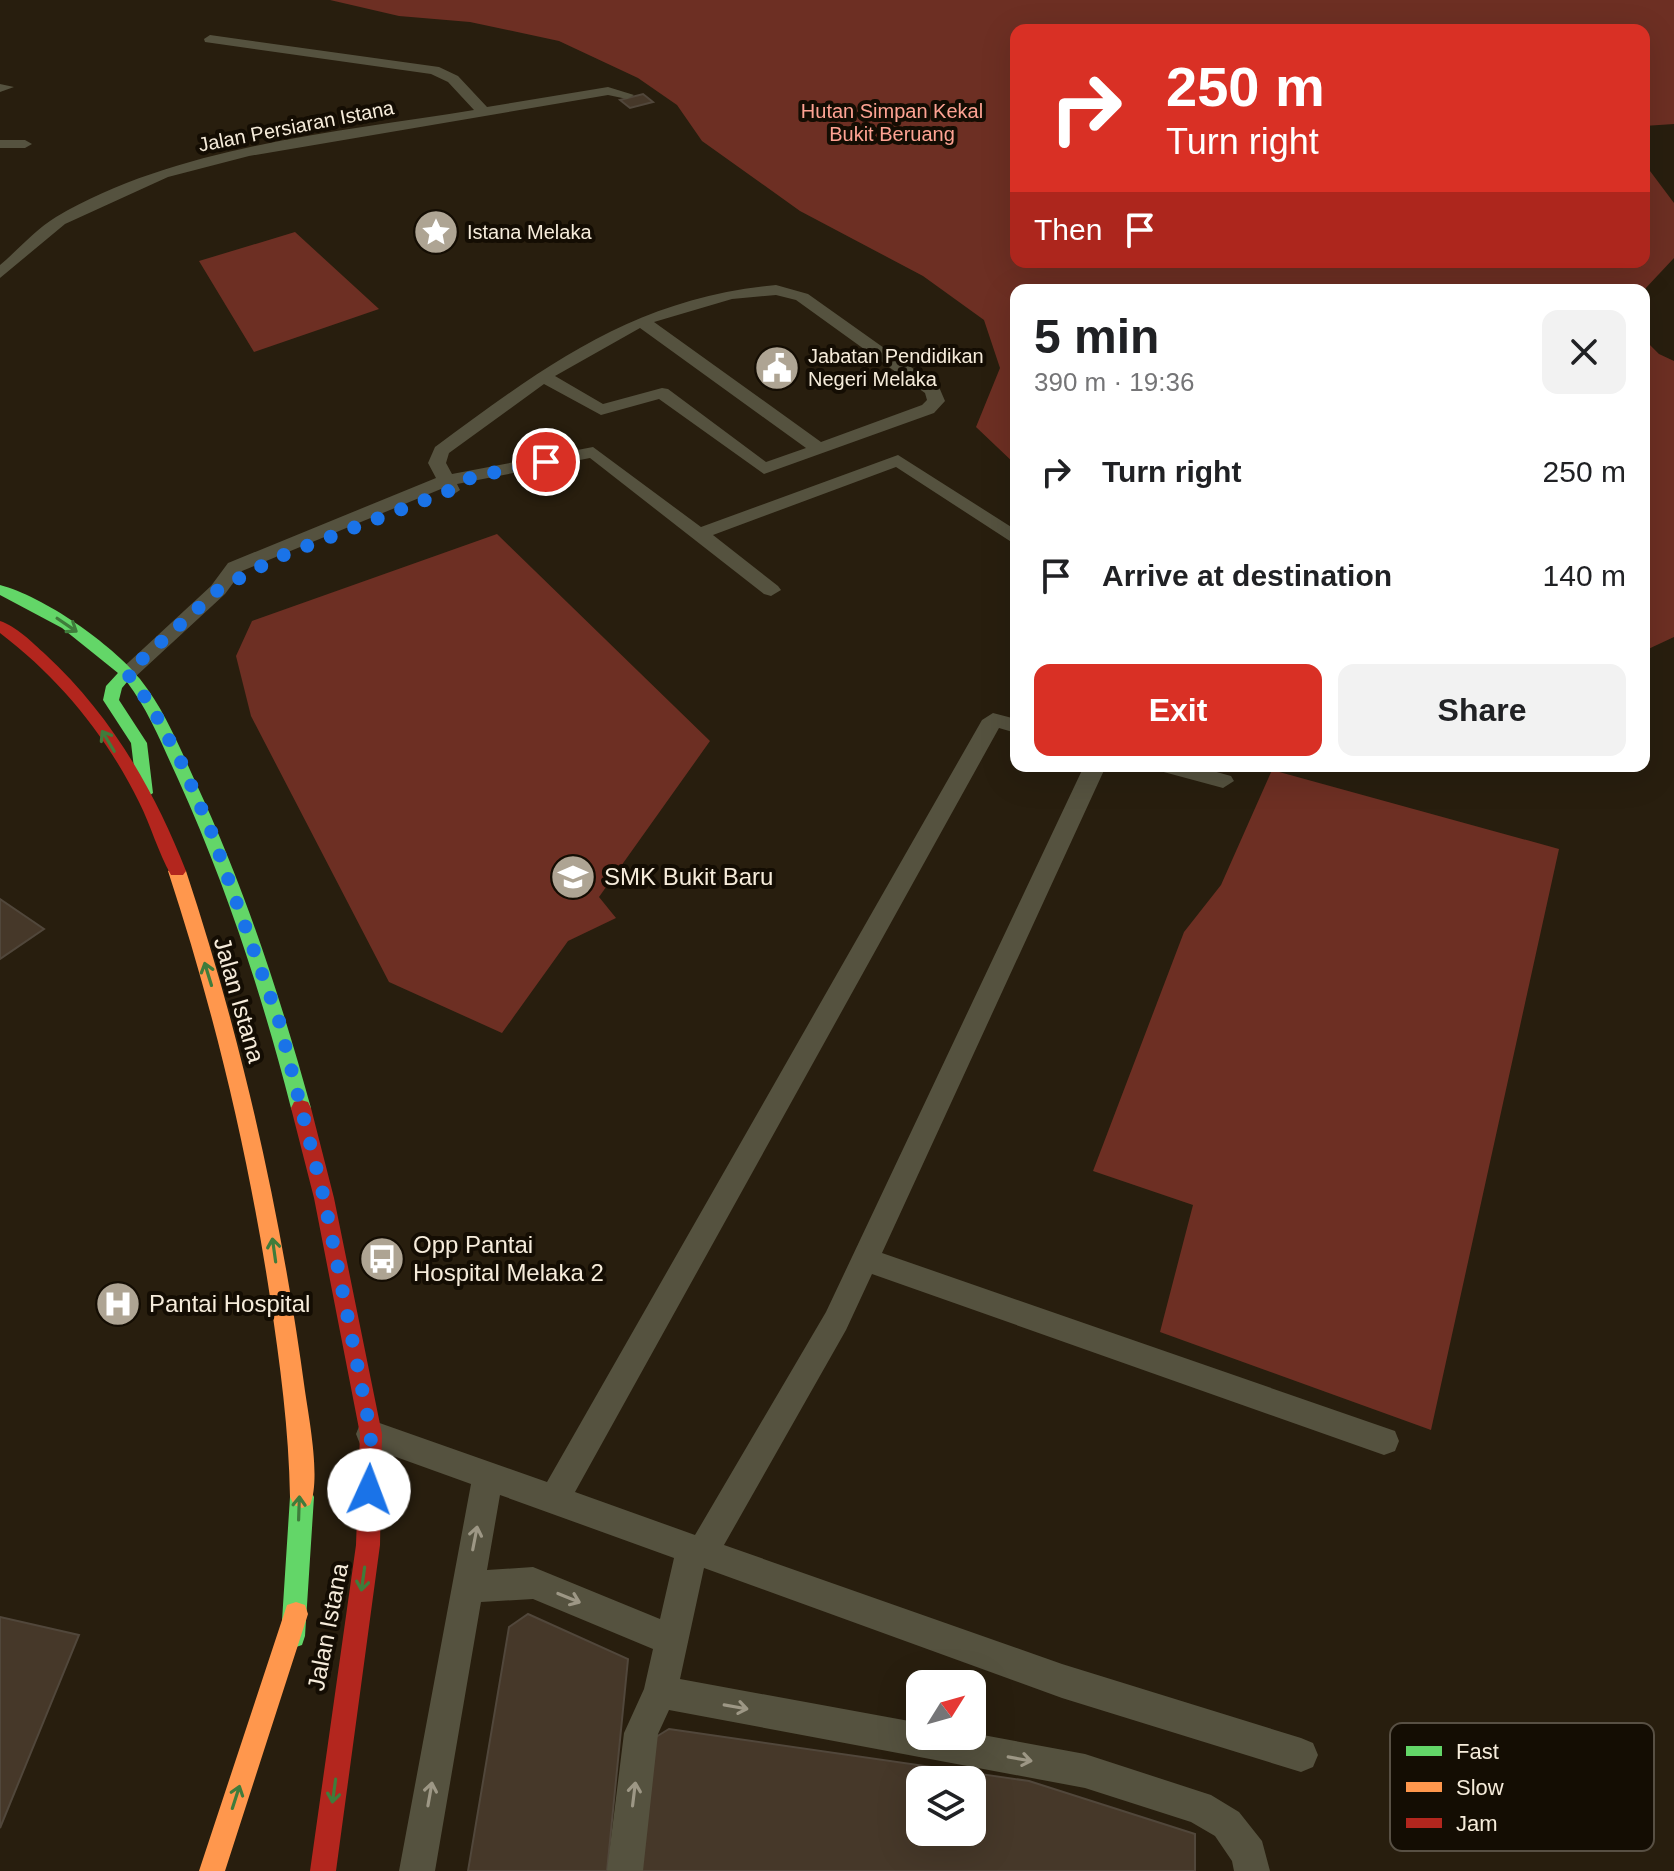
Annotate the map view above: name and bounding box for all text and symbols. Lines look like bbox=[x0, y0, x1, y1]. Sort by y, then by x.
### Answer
text: 250 m bbox=[1166, 55, 1325, 118]
icon: right bbox=[1034, 56, 1138, 160]
street label: Jalan Persiaran Istana bbox=[196, 96, 397, 156]
park label: Hutan Simpan Kekal Bukit Beruang bbox=[801, 100, 983, 145]
text: Turn right bbox=[1166, 121, 1319, 162]
place icon: Istana Melaka bbox=[412, 208, 460, 256]
icon: arrive bbox=[1118, 208, 1162, 252]
text: Then bbox=[1034, 213, 1102, 246]
place label: Istana Melaka bbox=[467, 221, 592, 243]
text: 5 min bbox=[1034, 310, 1159, 363]
button: close bbox=[1542, 310, 1626, 394]
public building icon: Jabatan Pendidikan Negeri Melaka bbox=[753, 344, 801, 392]
place label: Jabatan Pendidikan Negeri Melaka bbox=[808, 345, 984, 390]
text: 390 m · 19:36 bbox=[1034, 367, 1194, 397]
pin bbox=[512, 428, 580, 496]
icon: arrive bbox=[524, 440, 568, 484]
icon: right bbox=[1034, 450, 1078, 494]
text: Turn right bbox=[1102, 455, 1241, 488]
text: 250 m bbox=[1543, 455, 1626, 488]
icon: arrive bbox=[1034, 554, 1078, 598]
text: Arrive at destination bbox=[1102, 559, 1392, 592]
text: 140 m bbox=[1543, 559, 1626, 592]
one-way arrow bbox=[55, 617, 78, 633]
button: Exit bbox=[1034, 664, 1322, 756]
button: Share bbox=[1338, 664, 1626, 756]
one-way arrow bbox=[100, 730, 116, 753]
school or university icon: SMK Bukit Baru bbox=[549, 853, 597, 901]
place label: SMK Bukit Baru bbox=[604, 863, 773, 890]
street label: Jalan Istana bbox=[209, 934, 270, 1066]
one-way arrow bbox=[199, 961, 214, 986]
place label: Opp Pantai Hospital Melaka 2 bbox=[413, 1231, 604, 1286]
bus stop icon: Opp Pantai Hospital Melaka 2 bbox=[358, 1235, 406, 1283]
one-way arrow bbox=[266, 1238, 281, 1263]
hospital icon: Pantai Hospital bbox=[94, 1280, 142, 1328]
place label: Pantai Hospital bbox=[149, 1290, 310, 1317]
position arrow bbox=[327, 1448, 411, 1532]
one-way arrow bbox=[291, 1495, 307, 1522]
one-way arrow bbox=[469, 1526, 484, 1551]
street label: Jalan Istana bbox=[302, 1560, 353, 1693]
one-way arrow bbox=[355, 1566, 370, 1591]
one-way arrow bbox=[556, 1591, 581, 1606]
north arrow bbox=[906, 1670, 986, 1750]
map controls bbox=[906, 1670, 986, 1846]
one-way arrow bbox=[723, 1700, 749, 1715]
legend bbox=[1390, 1723, 1654, 1851]
text: Fast bbox=[1456, 1739, 1499, 1764]
one-way arrow bbox=[1006, 1752, 1032, 1767]
button: layers bbox=[906, 1766, 986, 1846]
text: Slow bbox=[1456, 1775, 1504, 1800]
one-way arrow bbox=[326, 1778, 341, 1804]
one-way arrow bbox=[627, 1781, 642, 1807]
one-way arrow bbox=[423, 1782, 438, 1807]
one-way arrow bbox=[229, 1785, 244, 1810]
text: Jam bbox=[1456, 1811, 1498, 1836]

